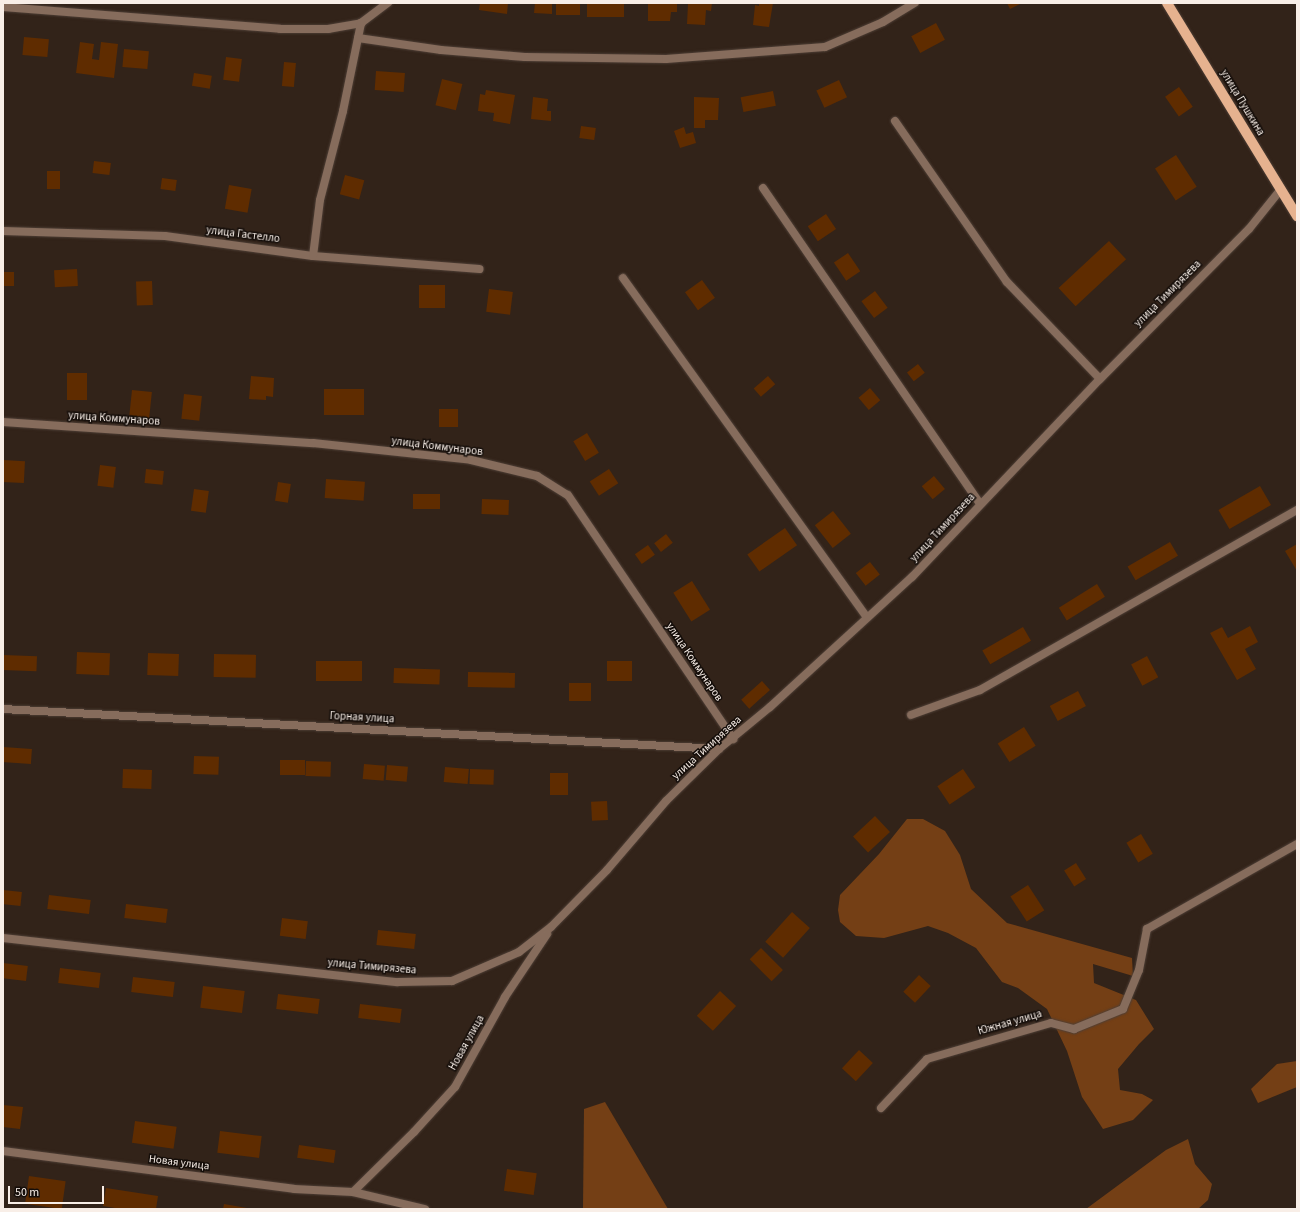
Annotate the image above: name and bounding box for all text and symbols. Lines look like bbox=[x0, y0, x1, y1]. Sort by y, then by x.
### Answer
street label: улица Пушкина bbox=[1217, 68, 1267, 138]
street label: улица Гастелло bbox=[205, 224, 281, 246]
street label: улица Тимирязева bbox=[1132, 258, 1204, 330]
street label: улица Коммунаров bbox=[68, 409, 160, 429]
street label: улица Коммунаров bbox=[391, 435, 483, 459]
street label: улица Тимирязева bbox=[908, 491, 978, 565]
street label: улица Коммунаров bbox=[663, 620, 725, 704]
street label: Горная улица bbox=[329, 710, 395, 726]
street label: улица Тимирязева bbox=[669, 713, 745, 783]
street label: улица Тимирязева bbox=[327, 957, 417, 977]
street label: Южная улица bbox=[976, 1008, 1044, 1038]
street label: Новая улица bbox=[446, 1013, 488, 1073]
street label: Новая улица bbox=[148, 1153, 210, 1173]
scale bar bbox=[10, 1178, 106, 1204]
text: 50 m bbox=[15, 1184, 39, 1201]

